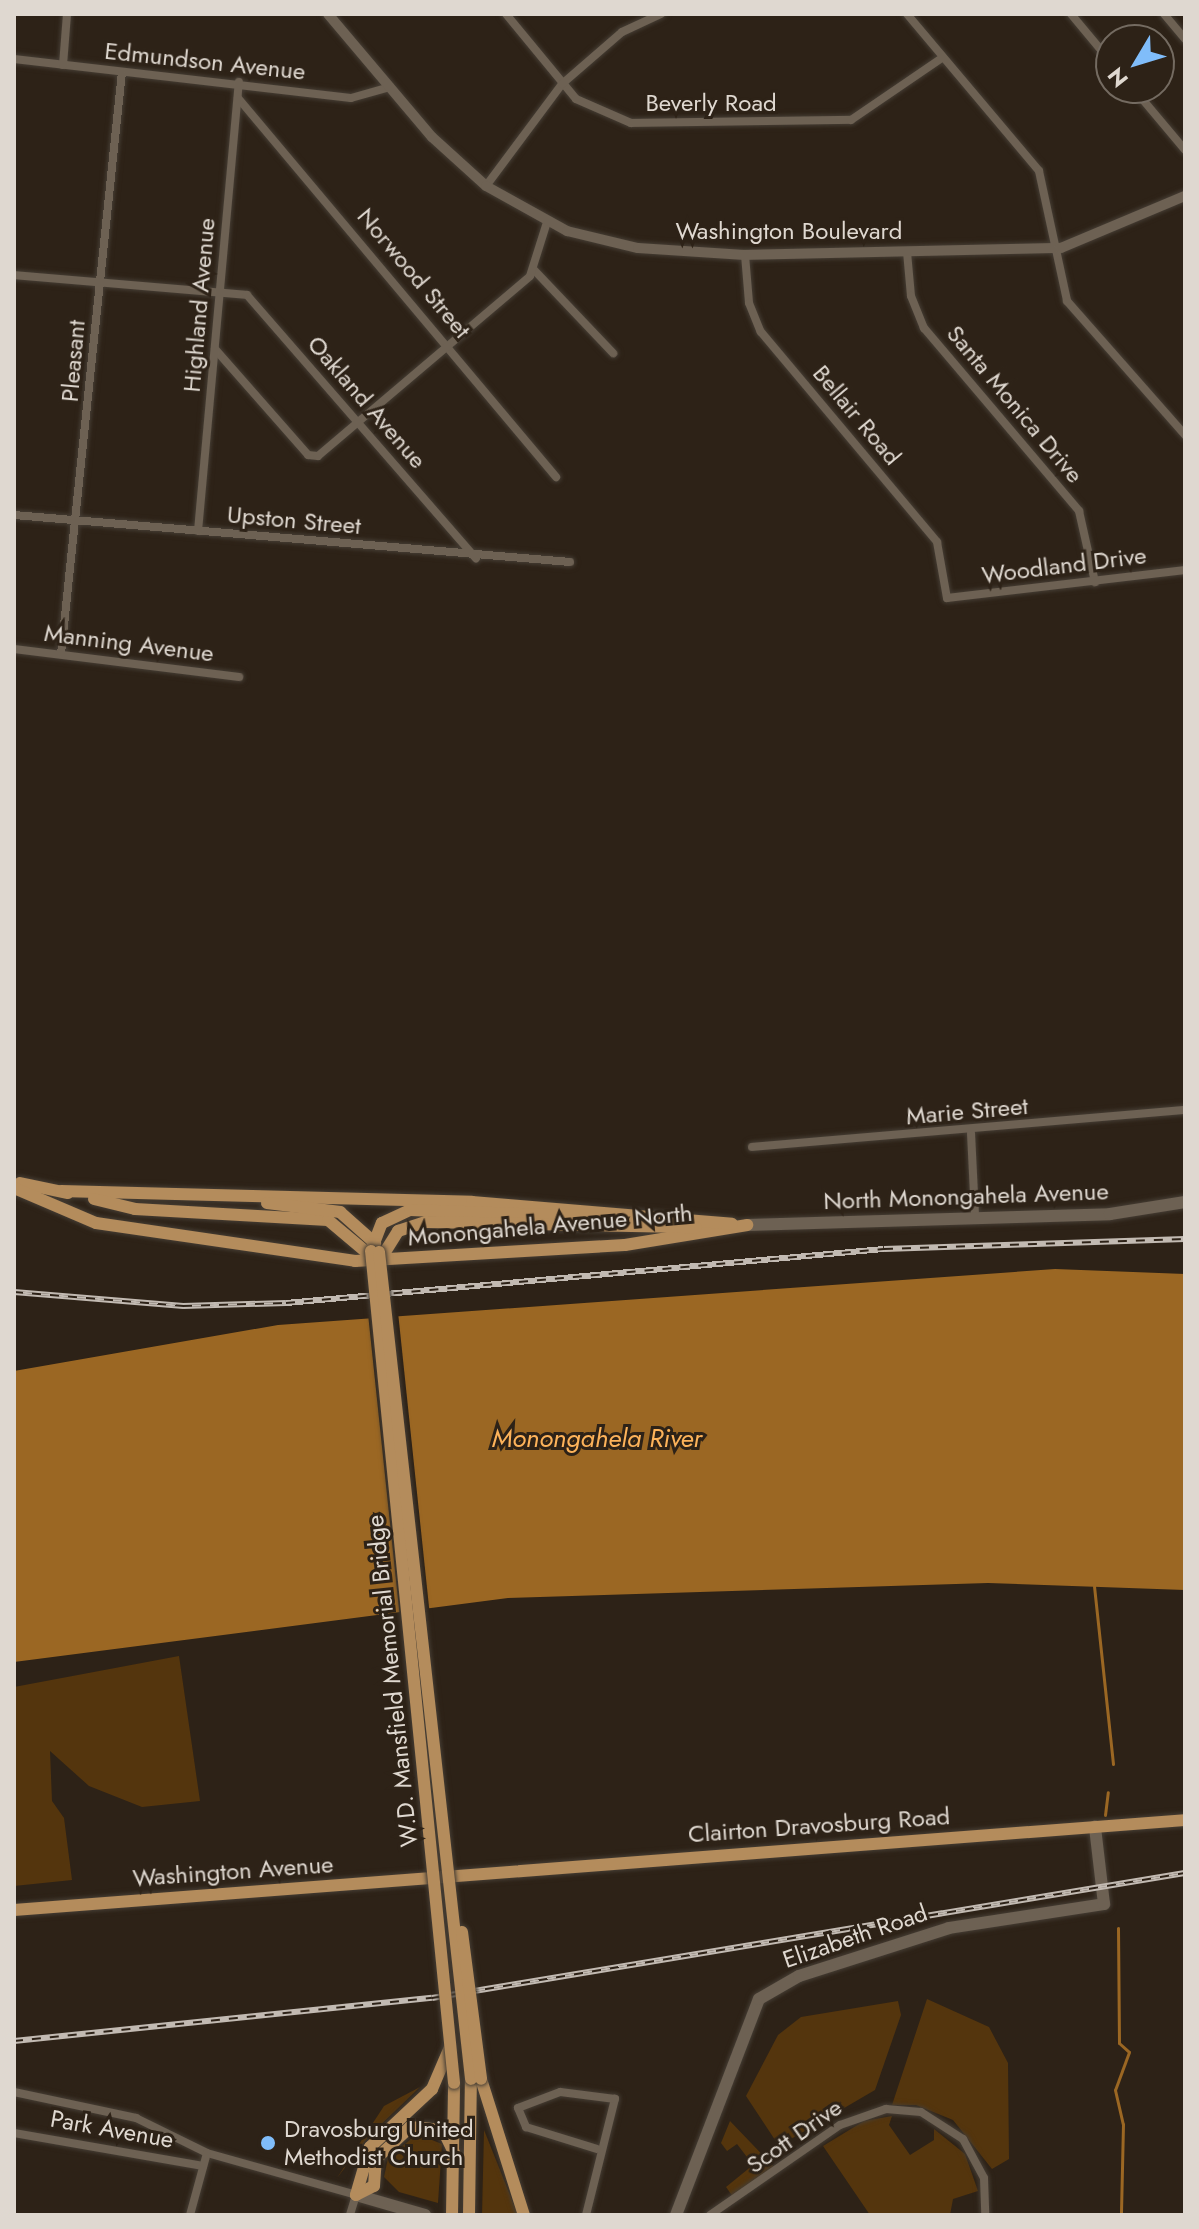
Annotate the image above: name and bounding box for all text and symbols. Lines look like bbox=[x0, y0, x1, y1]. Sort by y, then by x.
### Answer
north arrow bbox=[1095, 24, 1175, 104]
street label: Edmundson Avenue bbox=[103, 36, 307, 86]
text: N bbox=[1100, 61, 1136, 94]
street label: Beverly Road bbox=[645, 89, 777, 117]
street label: Norwood Street bbox=[351, 202, 477, 344]
street label: Highland Avenue bbox=[177, 217, 221, 393]
street label: Washington Boulevard bbox=[676, 217, 902, 245]
street label: Pleasant bbox=[55, 319, 91, 403]
street label: Santa Monica Drive bbox=[941, 319, 1089, 489]
street label: Oakland Avenue bbox=[302, 330, 432, 474]
street label: Bellair Road bbox=[807, 359, 907, 471]
street label: Upston Street bbox=[226, 500, 362, 540]
street label: Woodland Drive bbox=[980, 541, 1148, 589]
street label: Manning Avenue bbox=[43, 618, 215, 668]
street label: Marie Street bbox=[905, 1091, 1029, 1131]
street label: North Monongahela Avenue bbox=[823, 1177, 1109, 1215]
street label: Monongahela Avenue North bbox=[407, 1198, 693, 1252]
water label: Monongahela River bbox=[492, 1423, 702, 1455]
street label: W.D. Mansfield Memorial Bridge bbox=[360, 1514, 424, 1848]
street label: Clairton Dravosburg Road bbox=[687, 1801, 951, 1849]
street label: Washington Avenue bbox=[132, 1850, 334, 1892]
street label: Elizabeth Road bbox=[779, 1898, 931, 1974]
street label: Scott Drive bbox=[741, 2093, 847, 2179]
street label: Park Avenue bbox=[48, 2104, 176, 2154]
place label: Dravosburg United Methodist Church bbox=[284, 2115, 474, 2171]
marker: Dravosburg United Methodist Church bbox=[259, 2134, 277, 2152]

